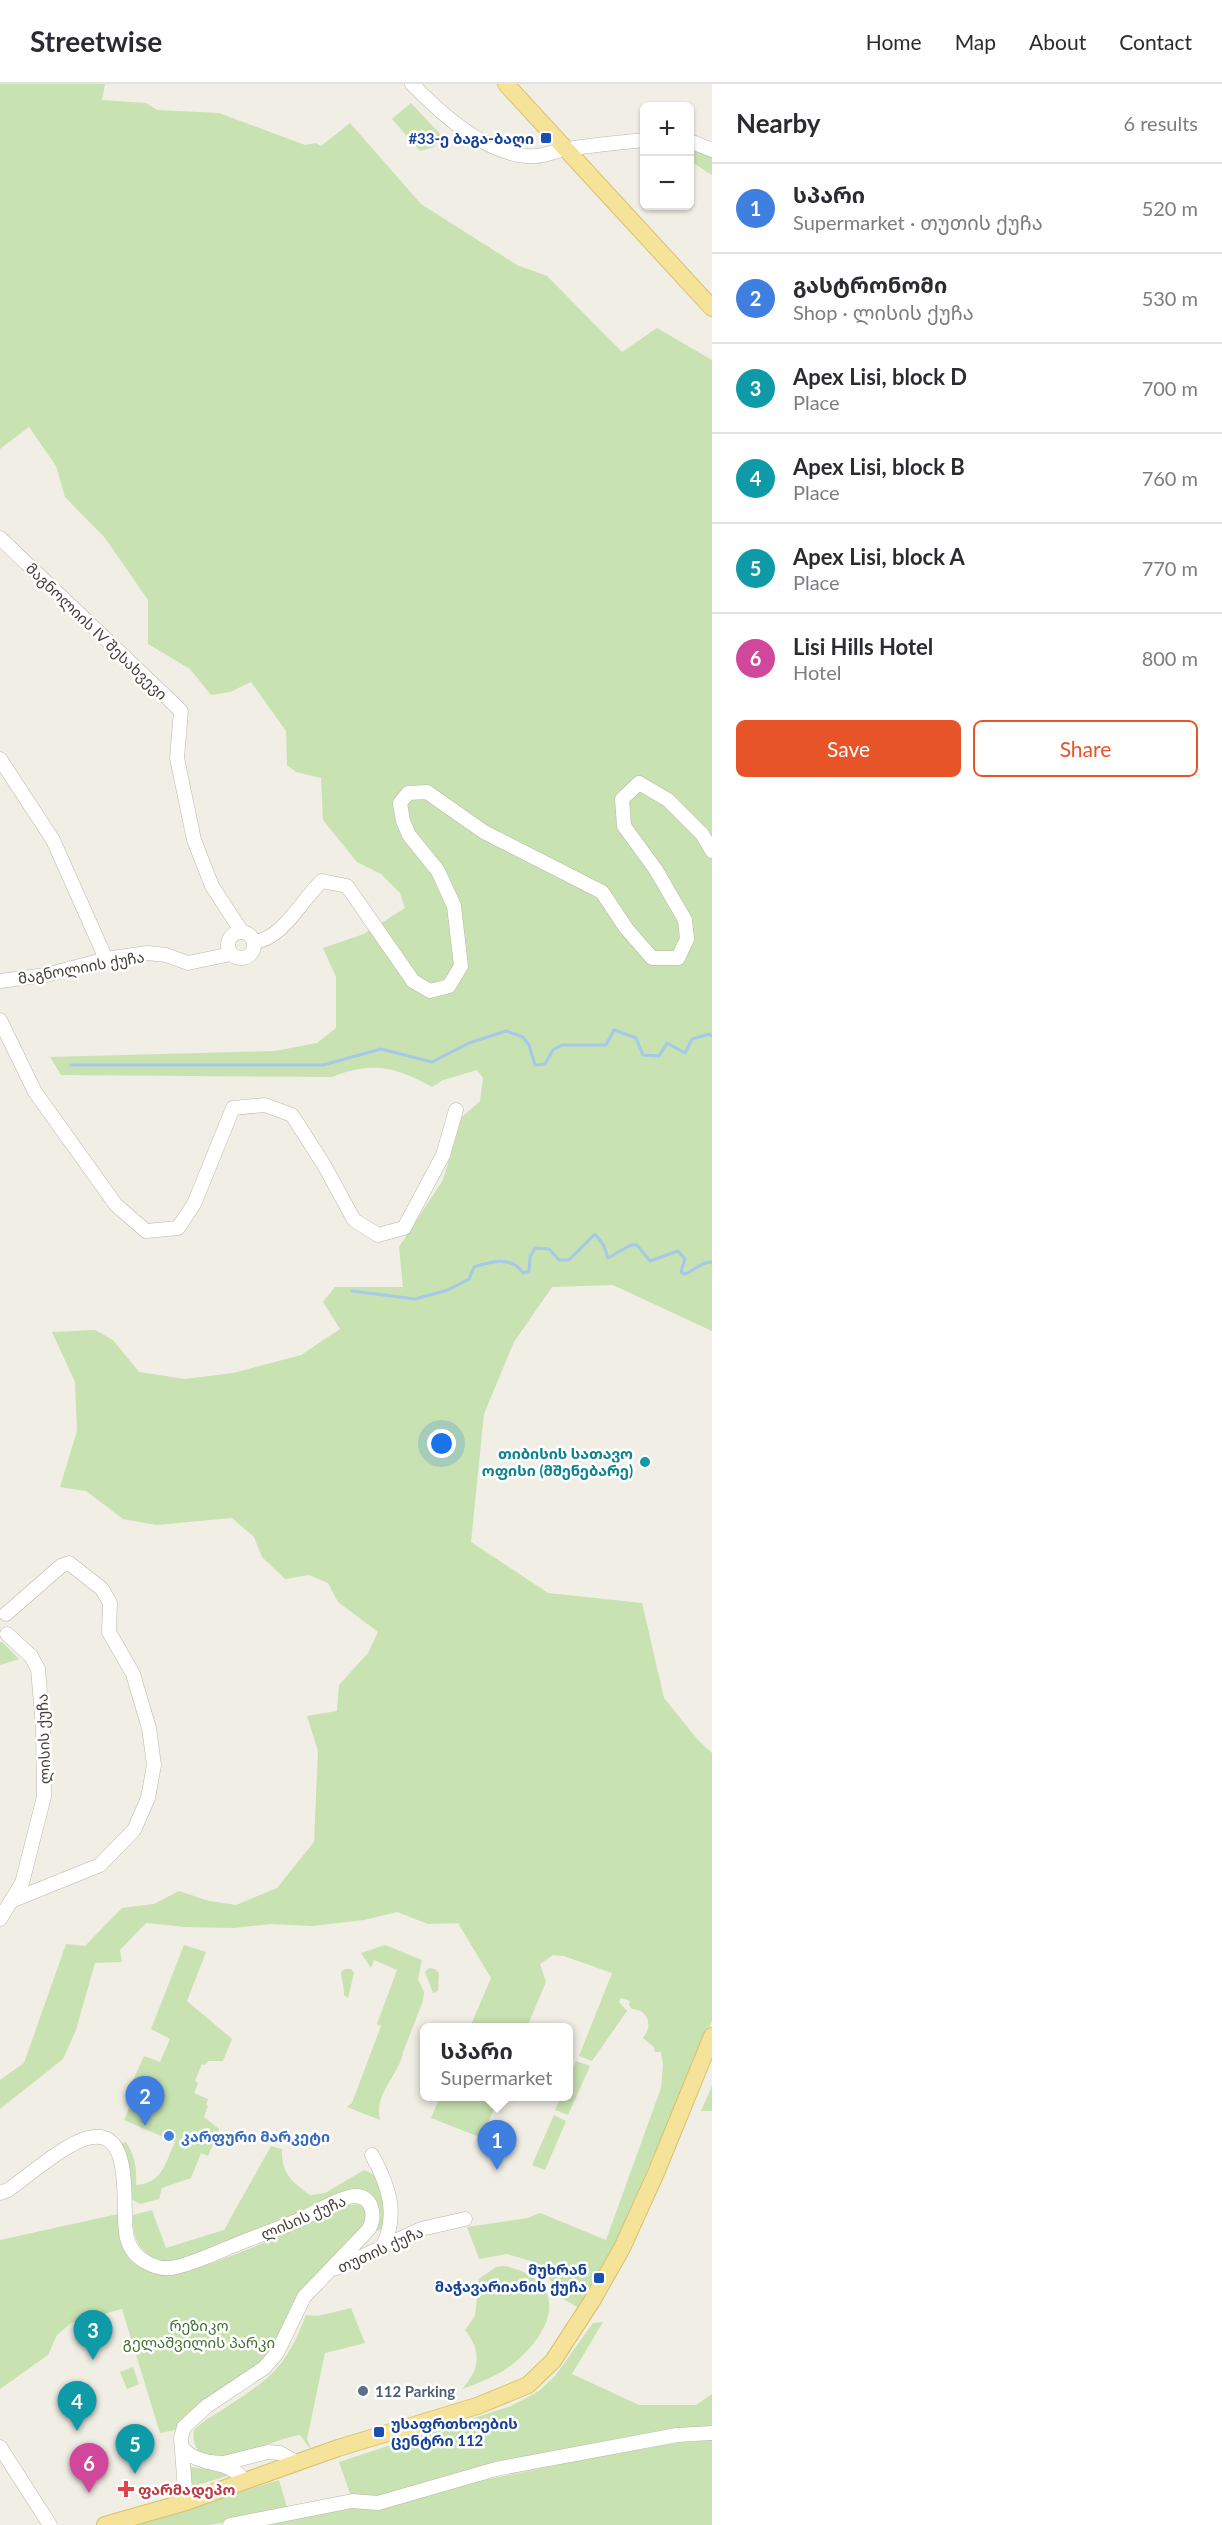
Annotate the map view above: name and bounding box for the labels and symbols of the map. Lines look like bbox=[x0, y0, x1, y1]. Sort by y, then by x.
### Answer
place label: #33-ე ბაგა-ბაღი bbox=[408, 129, 534, 148]
marker: #33-ე ბაგა-ბაღი bbox=[539, 131, 553, 145]
street label: მაგნოლიის IV შესახვევი bbox=[22, 559, 171, 704]
street label: მაგნოლიის ქუჩა bbox=[16, 947, 146, 988]
your location bbox=[427, 1429, 456, 1458]
place label: თიბისის სათავო ოფისი (მშენებარე) bbox=[482, 1444, 633, 1480]
marker: თიბისის სათავო ოფისი (მშენებარე) bbox=[638, 1455, 652, 1469]
street label: ლისის ქუჩა bbox=[32, 1693, 55, 1785]
pin: 2 bbox=[126, 2076, 164, 2126]
pin: 1 bbox=[478, 2120, 516, 2170]
place label: კარფური მარკეტი bbox=[181, 2127, 330, 2146]
marker: კარფური მარკეტი bbox=[162, 2129, 176, 2143]
street label: ლისის ქუჩა bbox=[258, 2191, 349, 2244]
street label: თუთის ქუჩა bbox=[334, 2222, 426, 2277]
place label: მუხრან მაჭავარიანის ქუჩა bbox=[435, 2260, 587, 2296]
marker: მუხრან მაჭავარიანის ქუჩა bbox=[592, 2271, 606, 2285]
pin: 3 bbox=[74, 2310, 112, 2360]
park label: რეზიკო გელაშვილის პარკი bbox=[123, 2316, 275, 2352]
pin: 4 bbox=[58, 2382, 97, 2431]
place label: 112 Parking bbox=[375, 2382, 455, 2400]
marker: 112 Parking bbox=[356, 2384, 370, 2398]
place label: უსაფრთხოების ცენტრი 112 bbox=[391, 2414, 518, 2450]
pin: 5 bbox=[116, 2424, 154, 2474]
marker: უსაფრთხოების ცენტრი 112 bbox=[372, 2425, 386, 2439]
pin: 6 bbox=[70, 2444, 109, 2493]
place label: ფარმადეპო bbox=[138, 2480, 235, 2499]
marker: ფარმადეპო bbox=[119, 2482, 133, 2496]

